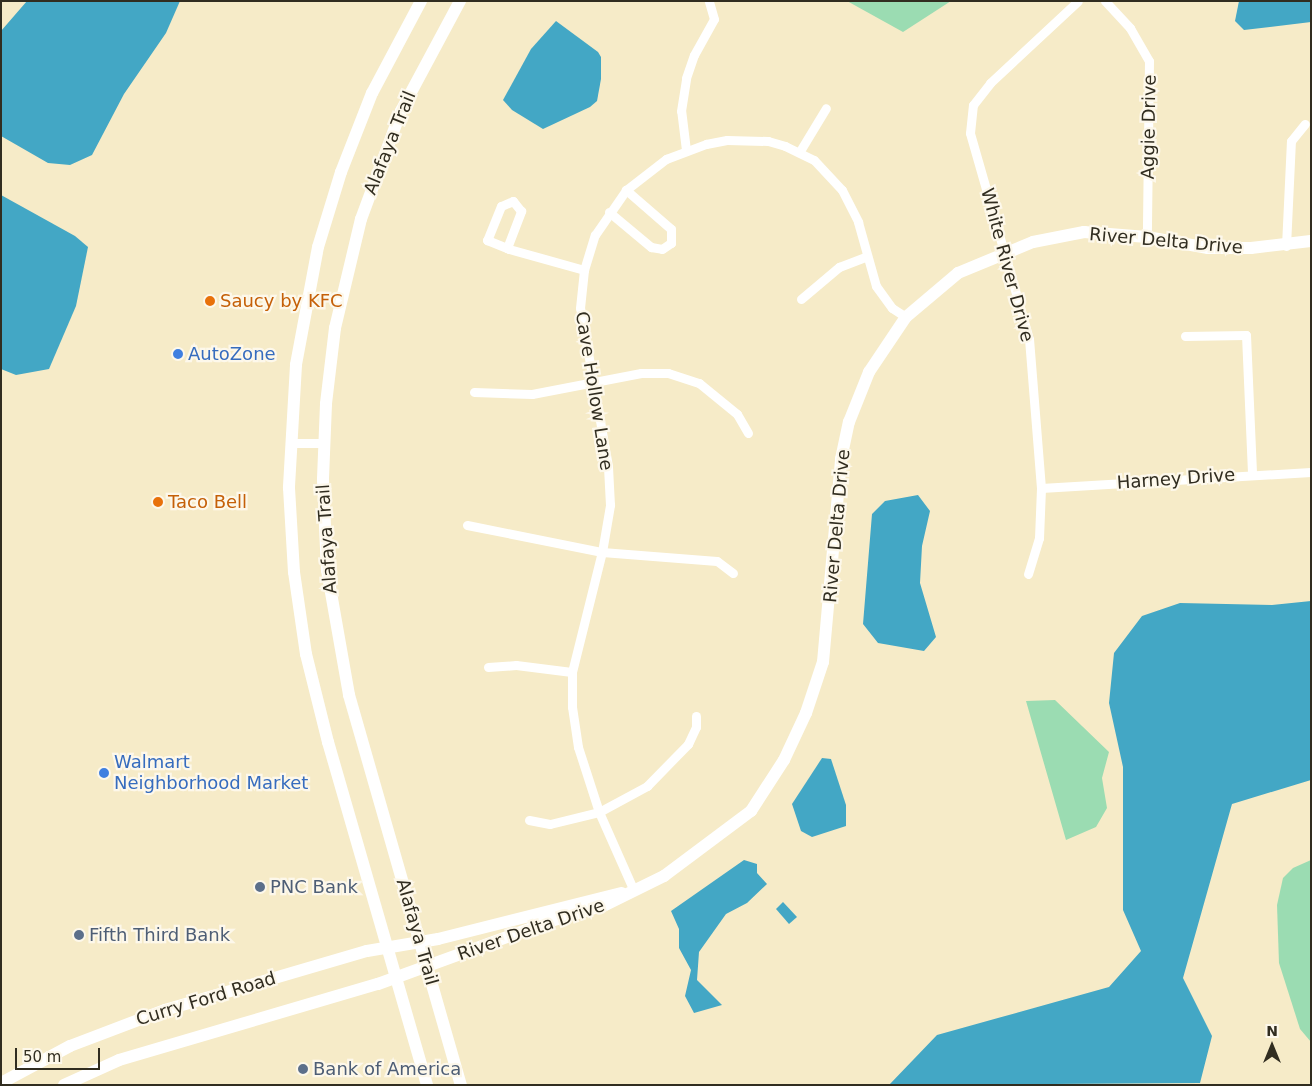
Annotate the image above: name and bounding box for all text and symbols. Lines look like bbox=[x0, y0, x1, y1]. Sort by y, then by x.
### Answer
street label: Aggie Drive bbox=[1137, 74, 1161, 180]
street label: Alafaya Trail bbox=[359, 88, 421, 198]
street label: White River Drive bbox=[976, 186, 1038, 344]
street label: River Delta Drive bbox=[1088, 224, 1244, 258]
place label: Saucy by KFC bbox=[220, 290, 343, 312]
marker: Saucy by KFC bbox=[204, 295, 216, 307]
street label: Cave Hollow Lane bbox=[571, 310, 617, 472]
place label: AutoZone bbox=[188, 343, 276, 365]
marker: AutoZone bbox=[172, 348, 184, 360]
street label: River Delta Drive bbox=[820, 448, 854, 604]
street label: Harney Drive bbox=[1116, 464, 1236, 494]
street label: Alafaya Trail bbox=[312, 483, 342, 595]
place label: Taco Bell bbox=[168, 491, 247, 513]
marker: Taco Bell bbox=[152, 496, 164, 508]
place label: Walmart Neighborhood Market bbox=[114, 752, 308, 794]
marker: Walmart Neighborhood Market bbox=[98, 767, 110, 779]
place label: PNC Bank bbox=[270, 876, 358, 898]
street label: Alafaya Trail bbox=[391, 876, 443, 988]
marker: PNC Bank bbox=[254, 881, 266, 893]
street label: River Delta Drive bbox=[455, 895, 607, 965]
place label: Fifth Third Bank bbox=[89, 924, 230, 946]
marker: Fifth Third Bank bbox=[73, 929, 85, 941]
street label: Curry Ford Road bbox=[134, 967, 278, 1031]
north arrow bbox=[1247, 1021, 1297, 1071]
text: N bbox=[1266, 1023, 1278, 1039]
scale bar bbox=[18, 1038, 102, 1070]
text: 50 m bbox=[23, 1048, 61, 1066]
place label: Bank of America bbox=[313, 1058, 461, 1080]
marker: Bank of America bbox=[297, 1063, 309, 1075]

